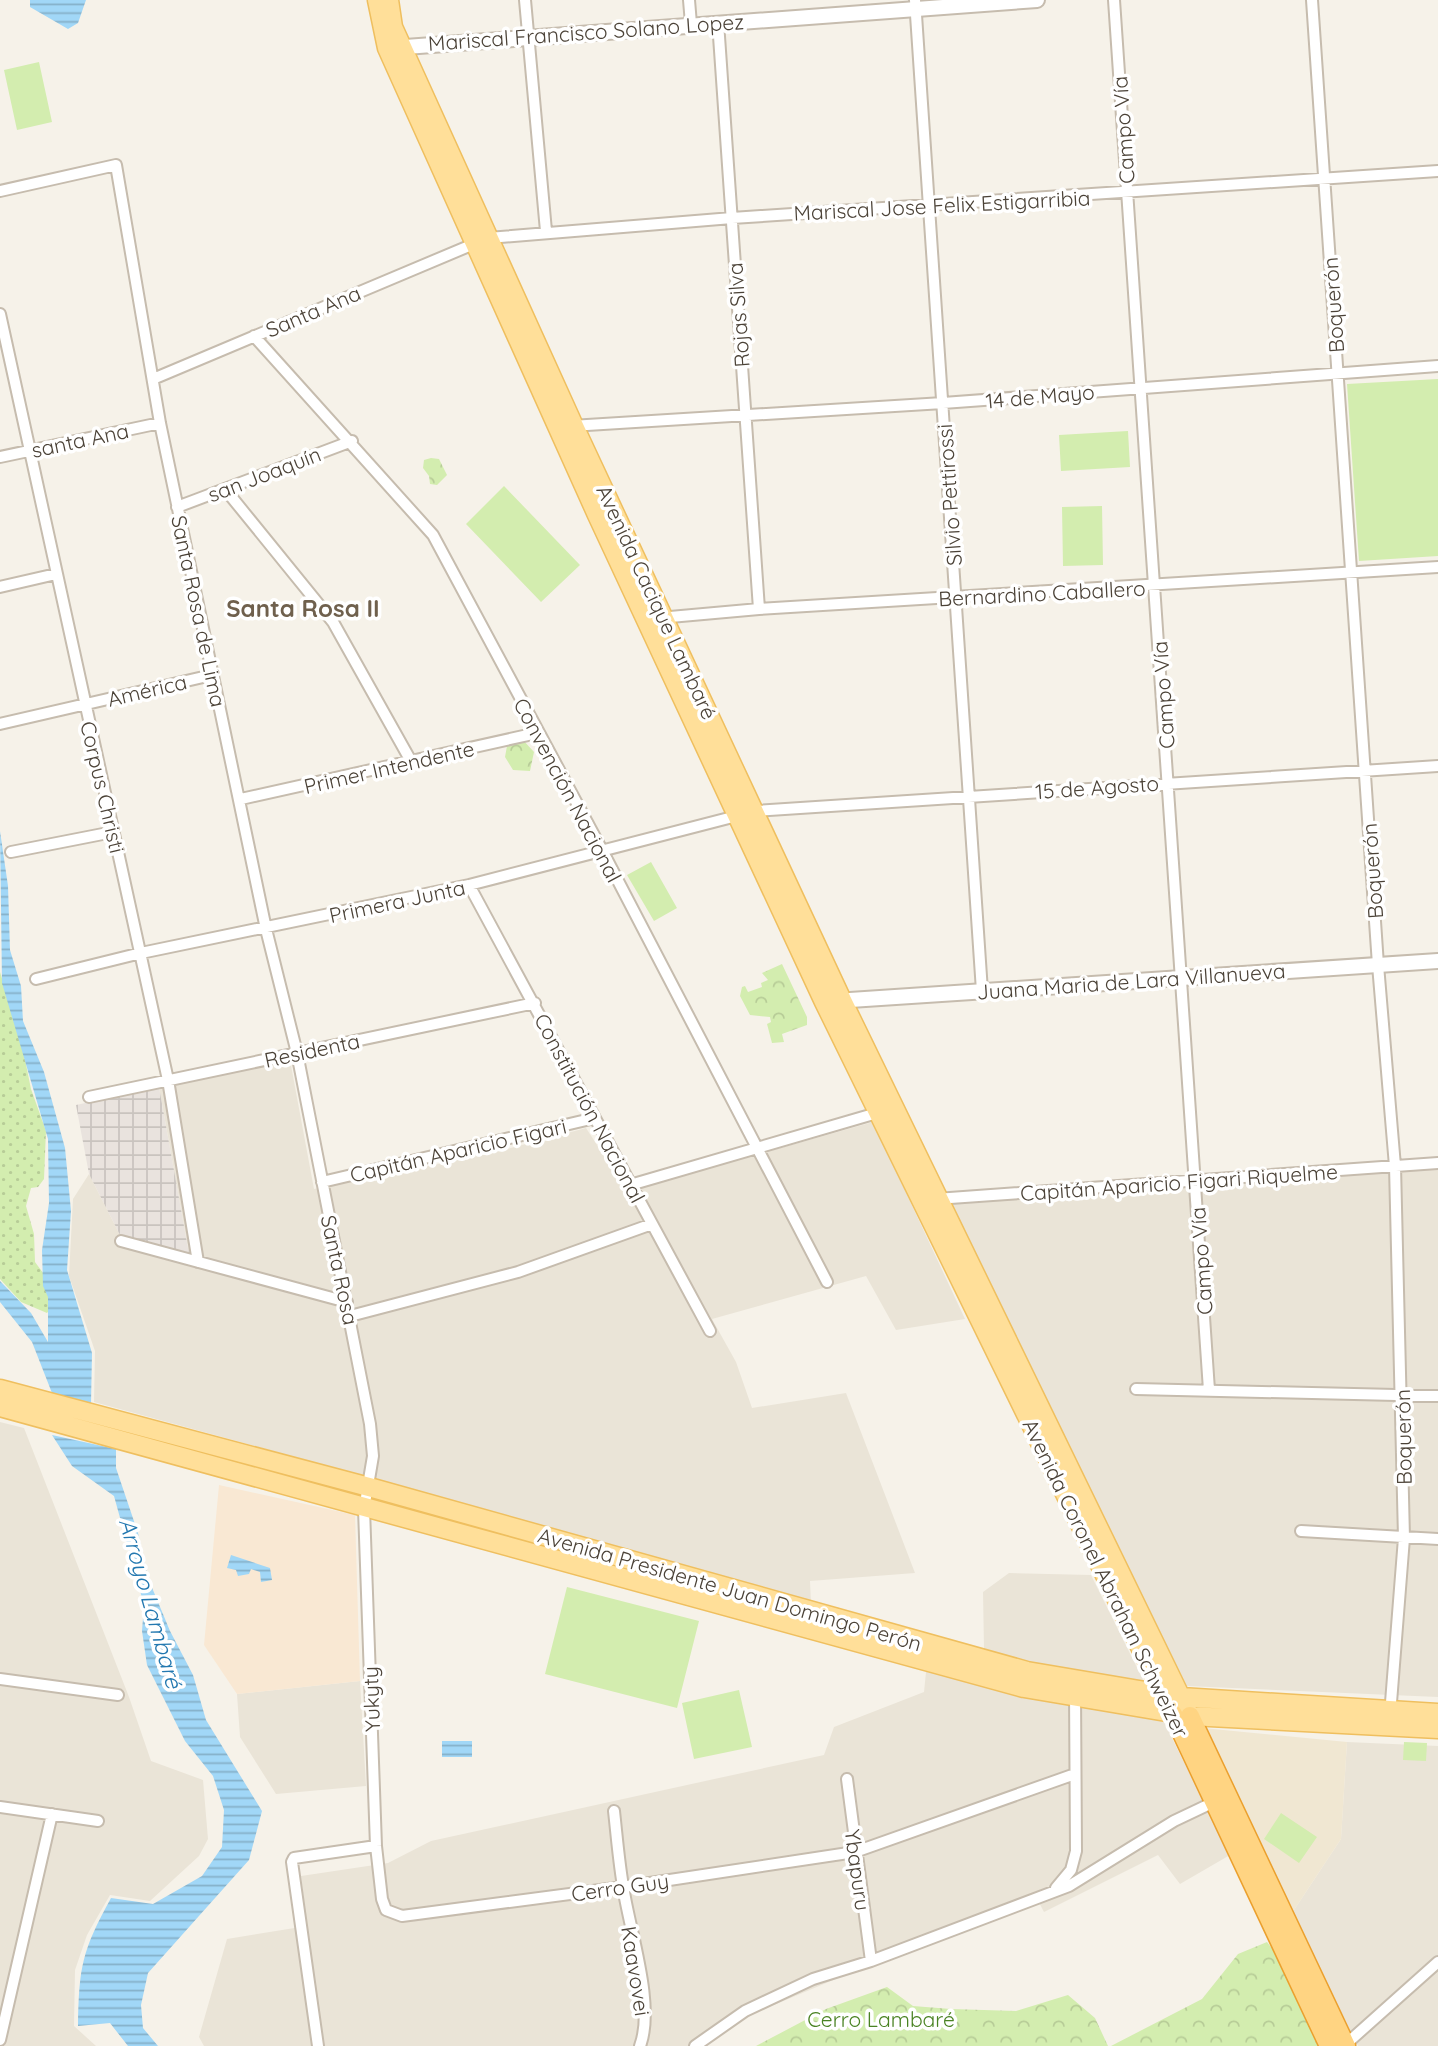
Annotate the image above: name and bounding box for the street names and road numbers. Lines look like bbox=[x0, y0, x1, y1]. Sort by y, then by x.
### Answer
street label: Mariscal Francisco Solano Lopez bbox=[427, 8, 745, 56]
street label: Campo Vía bbox=[1106, 75, 1140, 185]
street label: Mariscal Jose Felix Estigarribia bbox=[793, 184, 1091, 226]
street label: Boquerón bbox=[1317, 256, 1349, 354]
street label: Rojas Silva bbox=[721, 262, 755, 368]
street label: Santa Ana bbox=[262, 279, 364, 343]
street label: 14 de Mayo bbox=[984, 378, 1096, 414]
street label: santa Ana bbox=[29, 417, 131, 463]
street label: Silvio Pettirossi bbox=[931, 423, 967, 567]
street label: san Joaquín bbox=[204, 440, 324, 508]
street label: Avenida Cacique Lambaré bbox=[591, 481, 723, 723]
street label: Santa Rosa de Lima bbox=[166, 513, 232, 709]
street label: Bernardino Caballero bbox=[938, 575, 1146, 611]
street label: Campo Vía bbox=[1146, 640, 1180, 750]
street label: América bbox=[105, 668, 189, 712]
street label: Convención Nacional bbox=[508, 693, 628, 887]
street label: Corpus Christi bbox=[75, 719, 131, 855]
street label: Primer Intendente bbox=[301, 735, 477, 799]
street label: 15 de Agosto bbox=[1034, 770, 1160, 804]
street label: Boquerón bbox=[1356, 822, 1388, 920]
street label: Primera Junta bbox=[327, 874, 467, 928]
street label: Juana Maria de Lara Villanueva bbox=[976, 957, 1286, 1005]
street label: Constitución Nacional bbox=[529, 1009, 651, 1207]
street label: Residenta bbox=[262, 1027, 362, 1073]
street label: Capitán Aparicio Figari bbox=[347, 1112, 569, 1188]
street label: Capitán Aparicio Figari Riquelme bbox=[1019, 1158, 1339, 1206]
street label: Campo Vía bbox=[1184, 1206, 1218, 1316]
street label: Santa Rosa bbox=[316, 1213, 364, 1327]
street label: Boquerón bbox=[1389, 1389, 1417, 1485]
street label: Avenida Coronel Abrahan Schweizer bbox=[1017, 1415, 1195, 1741]
street label: Avenida Presidente Juan Domingo Perón bbox=[535, 1522, 925, 1656]
street label: Yukyty bbox=[357, 1666, 385, 1732]
street label: Ybapuru bbox=[839, 1828, 877, 1912]
street label: Cerro Guy bbox=[570, 1867, 670, 1907]
street label: Kaavovei bbox=[616, 1924, 656, 2018]

